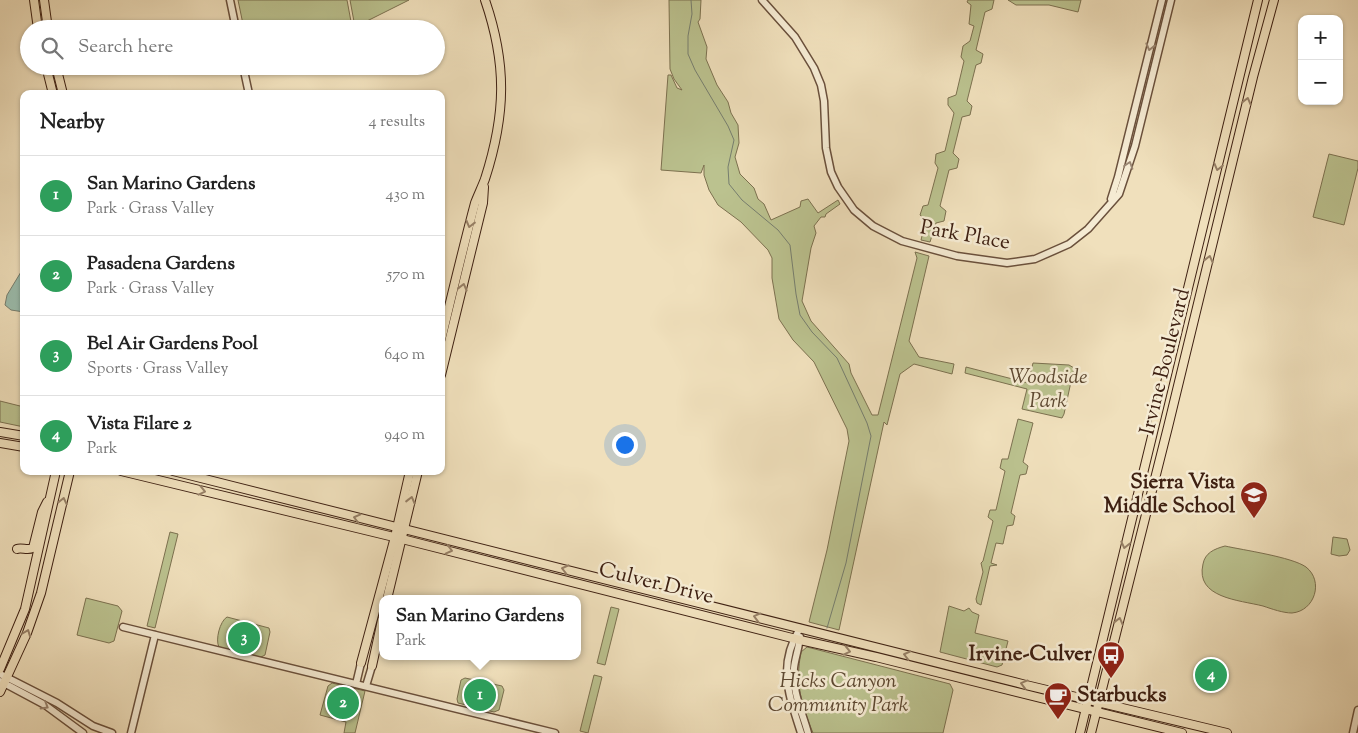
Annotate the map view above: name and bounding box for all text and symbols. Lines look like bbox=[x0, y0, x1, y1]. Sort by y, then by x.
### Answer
map controls bbox=[1298, 15, 1343, 105]
button: + bbox=[1298, 15, 1343, 60]
search box bbox=[20, 20, 445, 75]
icon: search bbox=[38, 34, 66, 62]
text: Search here bbox=[78, 34, 173, 61]
one-way arrow bbox=[1145, 43, 1156, 52]
button: − bbox=[1298, 60, 1343, 105]
one-way arrow bbox=[1241, 97, 1252, 106]
text: Nearby bbox=[40, 108, 105, 138]
text: 4 results bbox=[369, 111, 425, 134]
one-way arrow bbox=[1124, 161, 1134, 169]
one-way arrow bbox=[1213, 162, 1224, 171]
text: San Marino Gardens bbox=[87, 171, 256, 198]
text: 1 bbox=[53, 184, 59, 207]
text: 430 m bbox=[386, 184, 425, 207]
text: Park · Grass Valley bbox=[87, 198, 214, 221]
street label: Park Place bbox=[918, 213, 1012, 259]
one-way arrow bbox=[465, 220, 476, 229]
text: Pasadena Gardens bbox=[87, 251, 235, 278]
one-way arrow bbox=[1203, 256, 1213, 264]
text: 2 bbox=[52, 264, 60, 287]
text: 570 m bbox=[387, 264, 425, 287]
text: Park · Grass Valley bbox=[87, 278, 214, 301]
one-way arrow bbox=[457, 283, 468, 292]
street label: Irvine Boulevard bbox=[1133, 285, 1199, 439]
text: Bel Air Gardens Pool bbox=[87, 331, 258, 358]
text: 3 bbox=[53, 344, 59, 367]
text: 640 m bbox=[384, 344, 425, 367]
text: Sports · Grass Valley bbox=[87, 358, 229, 381]
park label: Woodside Park bbox=[1009, 363, 1087, 417]
text: Vista Filare 2 bbox=[87, 411, 192, 438]
text: 4 bbox=[52, 424, 60, 447]
text: 940 m bbox=[384, 424, 425, 447]
your location bbox=[612, 432, 638, 458]
text: Park bbox=[87, 438, 118, 461]
place label: Sierra Vista Middle School bbox=[1104, 468, 1235, 522]
school or university icon: Sierra Vista Middle School bbox=[1239, 480, 1269, 519]
one-way arrow bbox=[198, 485, 207, 496]
one-way arrow bbox=[405, 496, 416, 505]
one-way arrow bbox=[57, 497, 68, 506]
one-way arrow bbox=[352, 513, 361, 524]
one-way arrow bbox=[1120, 541, 1131, 550]
one-way arrow bbox=[445, 545, 453, 555]
street label: Culver Drive bbox=[595, 555, 717, 613]
one-way arrow bbox=[560, 564, 569, 575]
popup bbox=[379, 595, 581, 660]
text: San Marino Gardens bbox=[396, 603, 564, 630]
one-way arrow bbox=[752, 612, 761, 623]
one-way arrow bbox=[1113, 616, 1124, 625]
pin: 3 bbox=[228, 619, 260, 657]
one-way arrow bbox=[21, 629, 31, 638]
text: Park bbox=[396, 630, 426, 653]
place label: Irvine-Culver bbox=[969, 640, 1092, 670]
bus stop icon: Irvine-Culver bbox=[1096, 640, 1126, 679]
one-way arrow bbox=[843, 645, 852, 655]
one-way arrow bbox=[903, 650, 912, 661]
pin: 4 bbox=[1195, 656, 1227, 694]
park label: Hicks Canyon Community Park bbox=[768, 667, 909, 721]
pin: 1 bbox=[464, 676, 496, 714]
one-way arrow bbox=[1019, 679, 1028, 690]
cafe icon: Starbucks bbox=[1043, 681, 1073, 720]
place label: Starbucks bbox=[1077, 681, 1166, 711]
pin: 2 bbox=[327, 684, 359, 722]
one-way arrow bbox=[40, 699, 49, 709]

